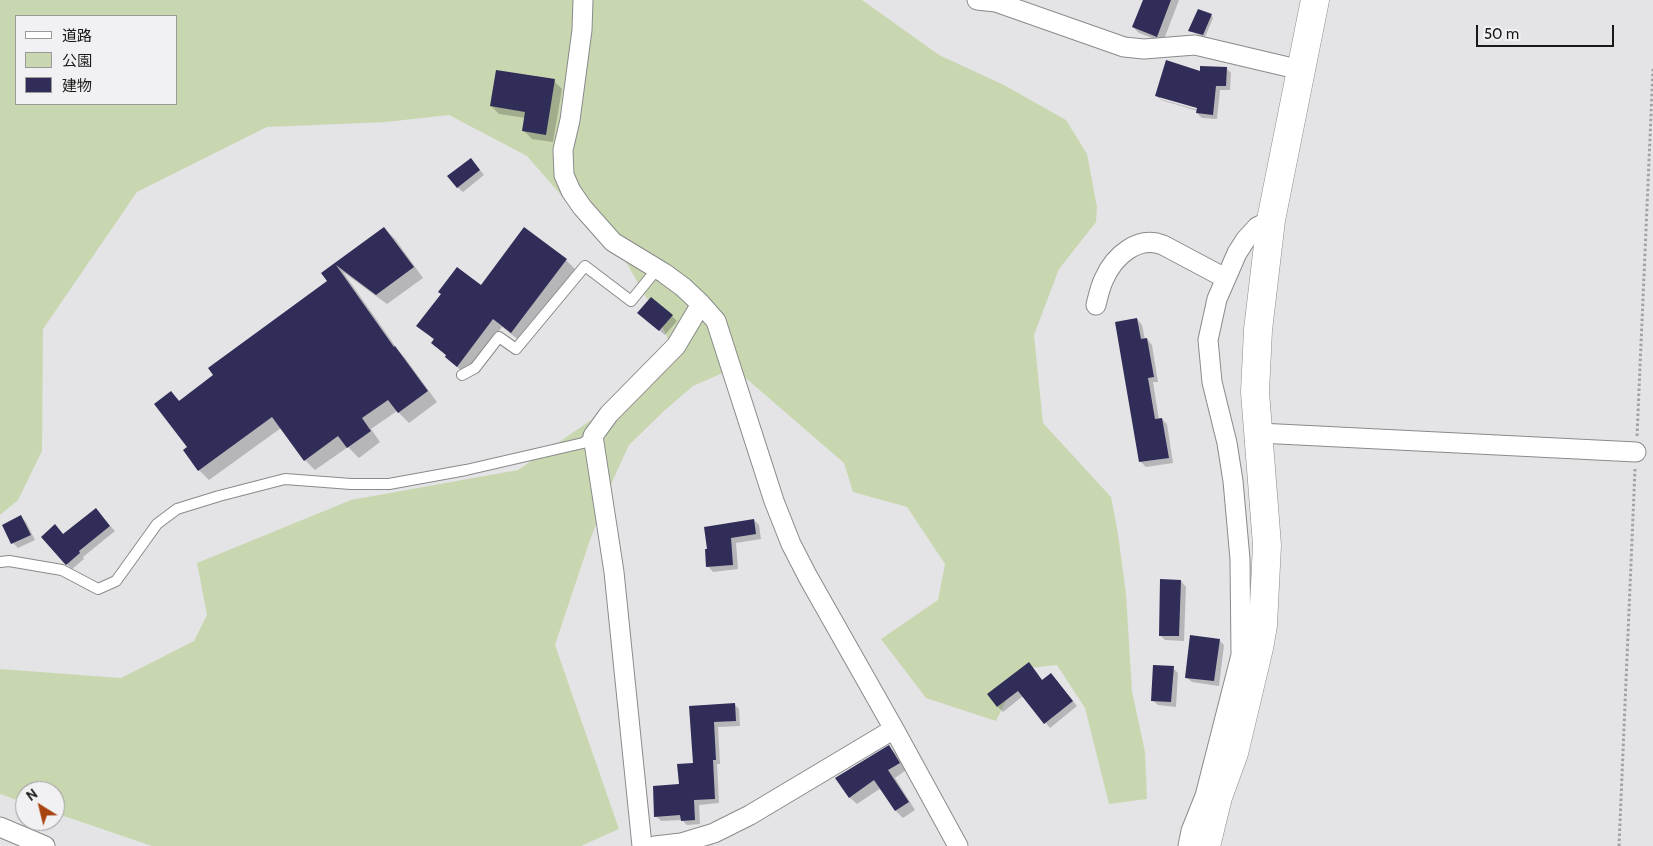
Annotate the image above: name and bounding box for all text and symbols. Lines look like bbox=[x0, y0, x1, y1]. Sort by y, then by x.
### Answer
legend bbox=[15, 15, 178, 105]
scale bar bbox=[1478, 15, 1616, 47]
text: 50 m bbox=[1484, 25, 1519, 43]
text: 道路 bbox=[62, 27, 92, 45]
text: 公園 bbox=[62, 52, 92, 70]
text: 建物 bbox=[62, 77, 92, 95]
north arrow bbox=[15, 781, 65, 831]
text: N bbox=[22, 784, 41, 805]

